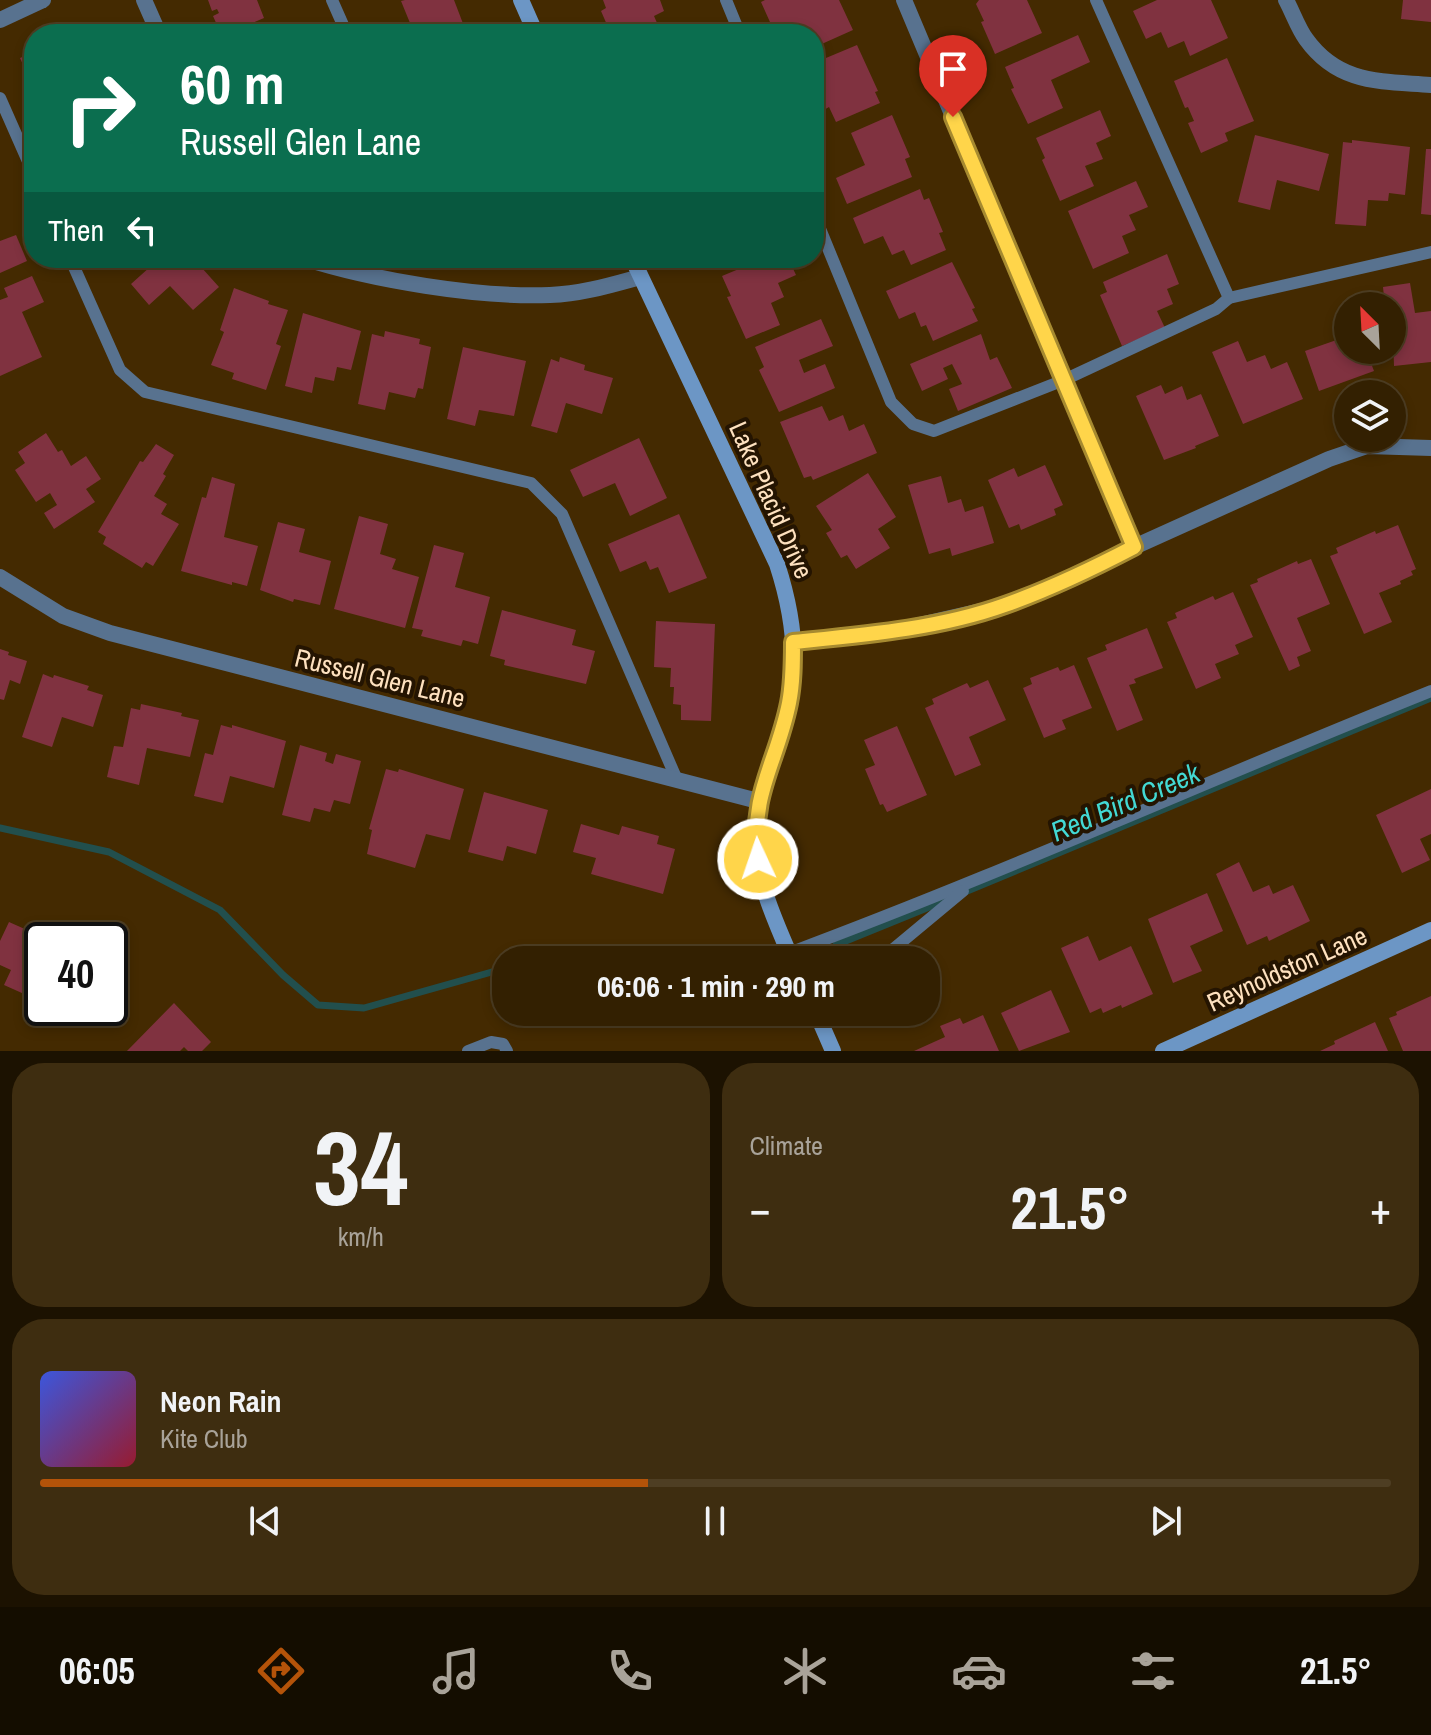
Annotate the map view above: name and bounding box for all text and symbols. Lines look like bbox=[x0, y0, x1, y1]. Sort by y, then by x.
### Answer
pin bbox=[919, 35, 987, 117]
text: 60 m bbox=[180, 46, 285, 121]
icon: arrive bbox=[931, 47, 975, 91]
icon: right bbox=[48, 56, 152, 160]
text: Russell Glen Lane bbox=[180, 118, 421, 166]
icon: left bbox=[120, 208, 164, 252]
text: Then bbox=[48, 210, 104, 250]
north arrow bbox=[1334, 292, 1406, 364]
map controls bbox=[1334, 292, 1406, 452]
button: layers bbox=[1334, 380, 1406, 452]
street label: Lake Placid Drive bbox=[721, 416, 822, 584]
street label: Russell Glen Lane bbox=[291, 639, 469, 716]
water label: Red Bird Creek bbox=[1045, 753, 1207, 850]
position arrow bbox=[716, 817, 800, 901]
street label: Reynoldston Lane bbox=[1201, 918, 1372, 1019]
speed limit sign: 40 bbox=[24, 922, 128, 1026]
text: 06:06 · 1 min · 290 m bbox=[597, 966, 835, 1006]
text: 34 bbox=[313, 1097, 408, 1237]
text: Climate bbox=[750, 1128, 823, 1163]
text: 21.5° bbox=[1010, 1167, 1130, 1248]
text: − bbox=[750, 1178, 771, 1238]
text: + bbox=[1370, 1178, 1391, 1238]
text: km/h bbox=[338, 1219, 384, 1254]
text: Neon Rain bbox=[160, 1381, 282, 1421]
text: Kite Club bbox=[160, 1421, 248, 1456]
icon: previous bbox=[243, 1499, 287, 1543]
icon: pause bbox=[693, 1499, 737, 1543]
icon: next bbox=[1144, 1499, 1188, 1543]
icon: directions bbox=[253, 1643, 309, 1699]
icon: music bbox=[428, 1643, 484, 1699]
icon: phone bbox=[602, 1643, 658, 1699]
icon: climate bbox=[777, 1643, 833, 1699]
icon: car bbox=[951, 1643, 1007, 1699]
icon: filters bbox=[1125, 1643, 1181, 1699]
text: 06:05 bbox=[59, 1647, 135, 1695]
text: 21.5° bbox=[1300, 1647, 1372, 1695]

